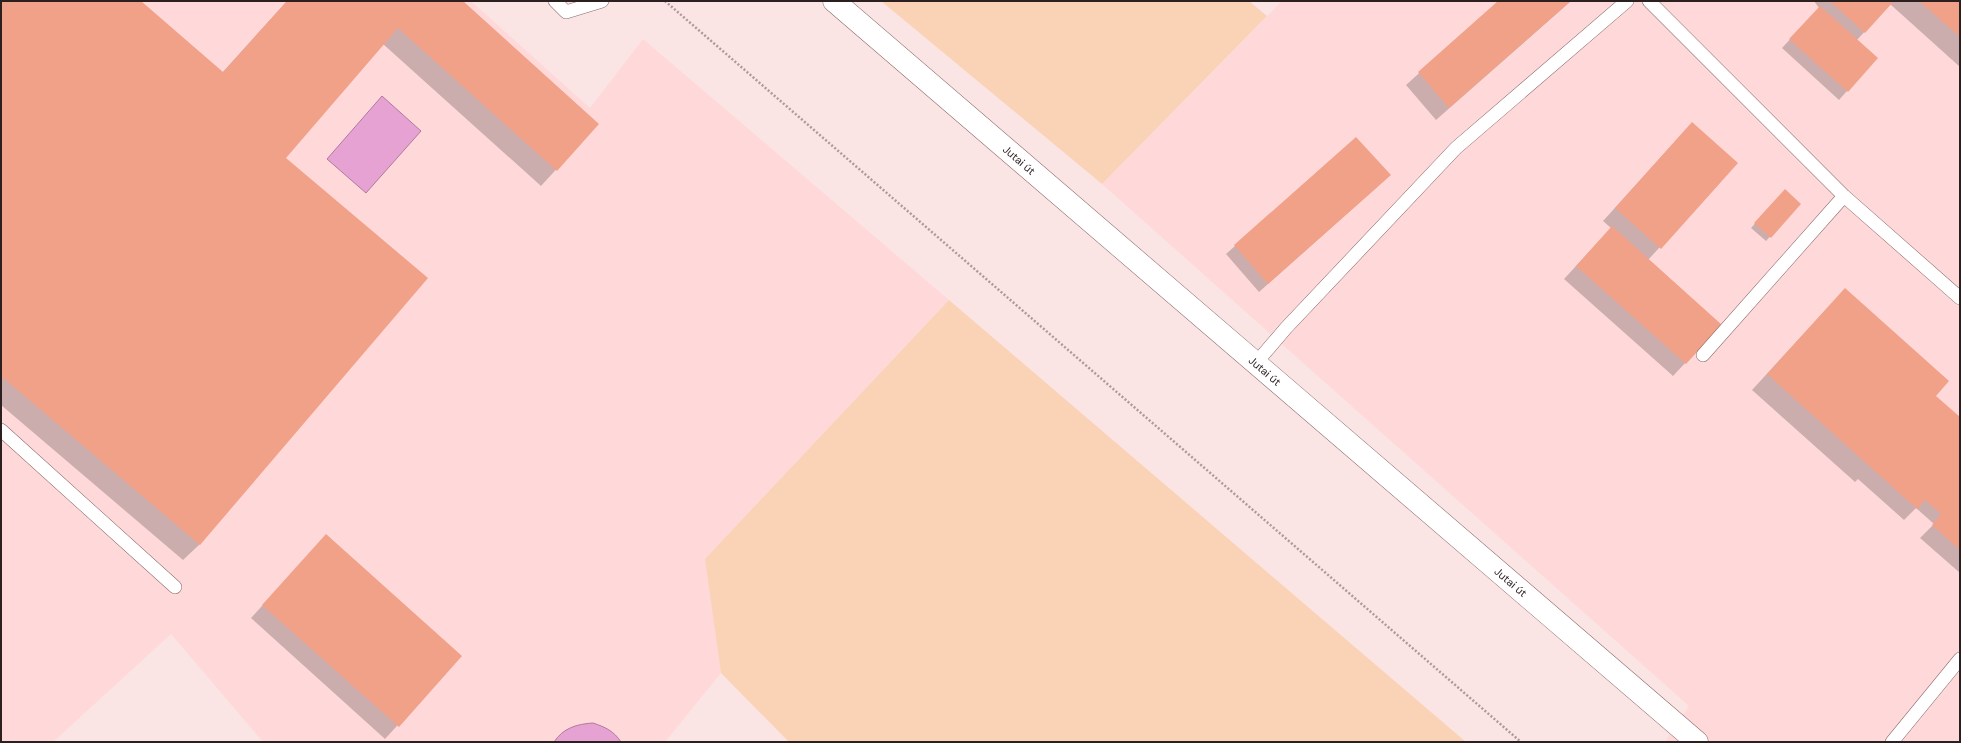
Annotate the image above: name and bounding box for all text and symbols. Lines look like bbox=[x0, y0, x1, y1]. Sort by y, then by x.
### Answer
street label: Jutai út bbox=[1000, 142, 1038, 178]
street label: Jutai út bbox=[1246, 353, 1284, 389]
street label: Jutai út bbox=[1492, 564, 1530, 600]

